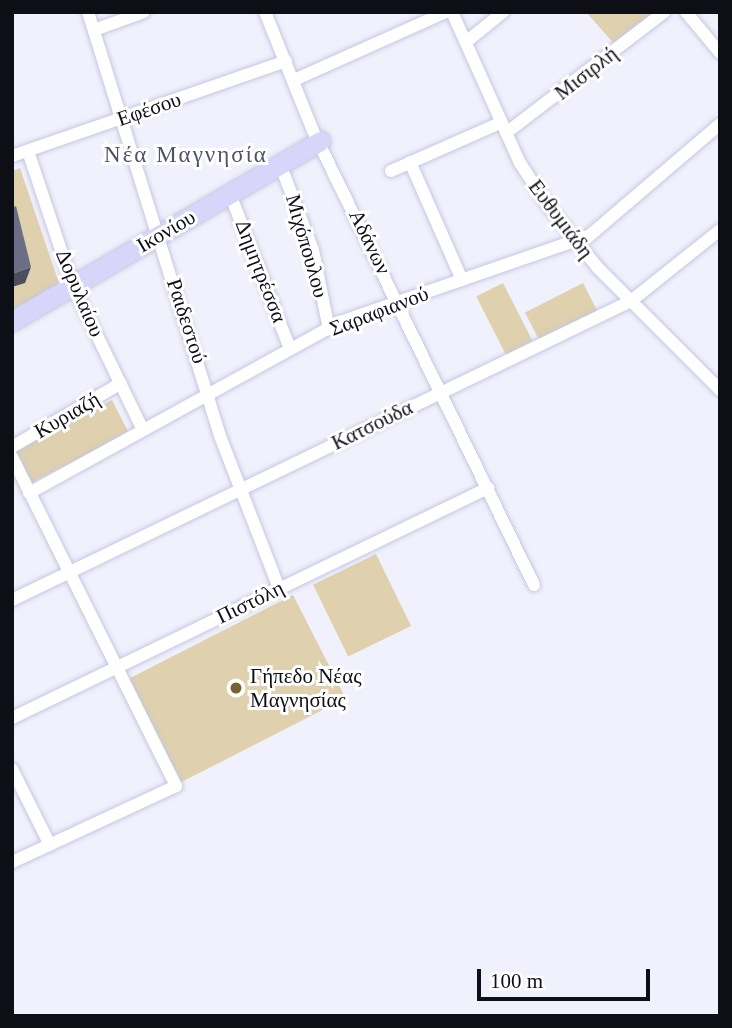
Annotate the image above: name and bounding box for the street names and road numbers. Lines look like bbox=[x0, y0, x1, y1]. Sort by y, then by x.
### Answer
street label: Μισιρλή bbox=[550, 41, 622, 105]
street label: Εφέσου bbox=[114, 86, 184, 132]
street label: Ευθυμιάδη bbox=[523, 174, 599, 264]
street label: Μιχόπουλου bbox=[280, 191, 334, 301]
street label: Ικονίου bbox=[132, 204, 200, 258]
street label: Αδάνων bbox=[344, 206, 396, 278]
street label: Δημητρέσσα bbox=[230, 216, 292, 326]
street label: Δορυλαίου bbox=[50, 245, 110, 341]
street label: Ραιδεστού bbox=[161, 275, 213, 367]
street label: Σαραφιανού bbox=[326, 281, 432, 341]
street label: Κυριαζή bbox=[30, 386, 104, 444]
street label: Κατσούδα bbox=[327, 395, 417, 455]
street label: Πιστόλη bbox=[212, 575, 288, 629]

